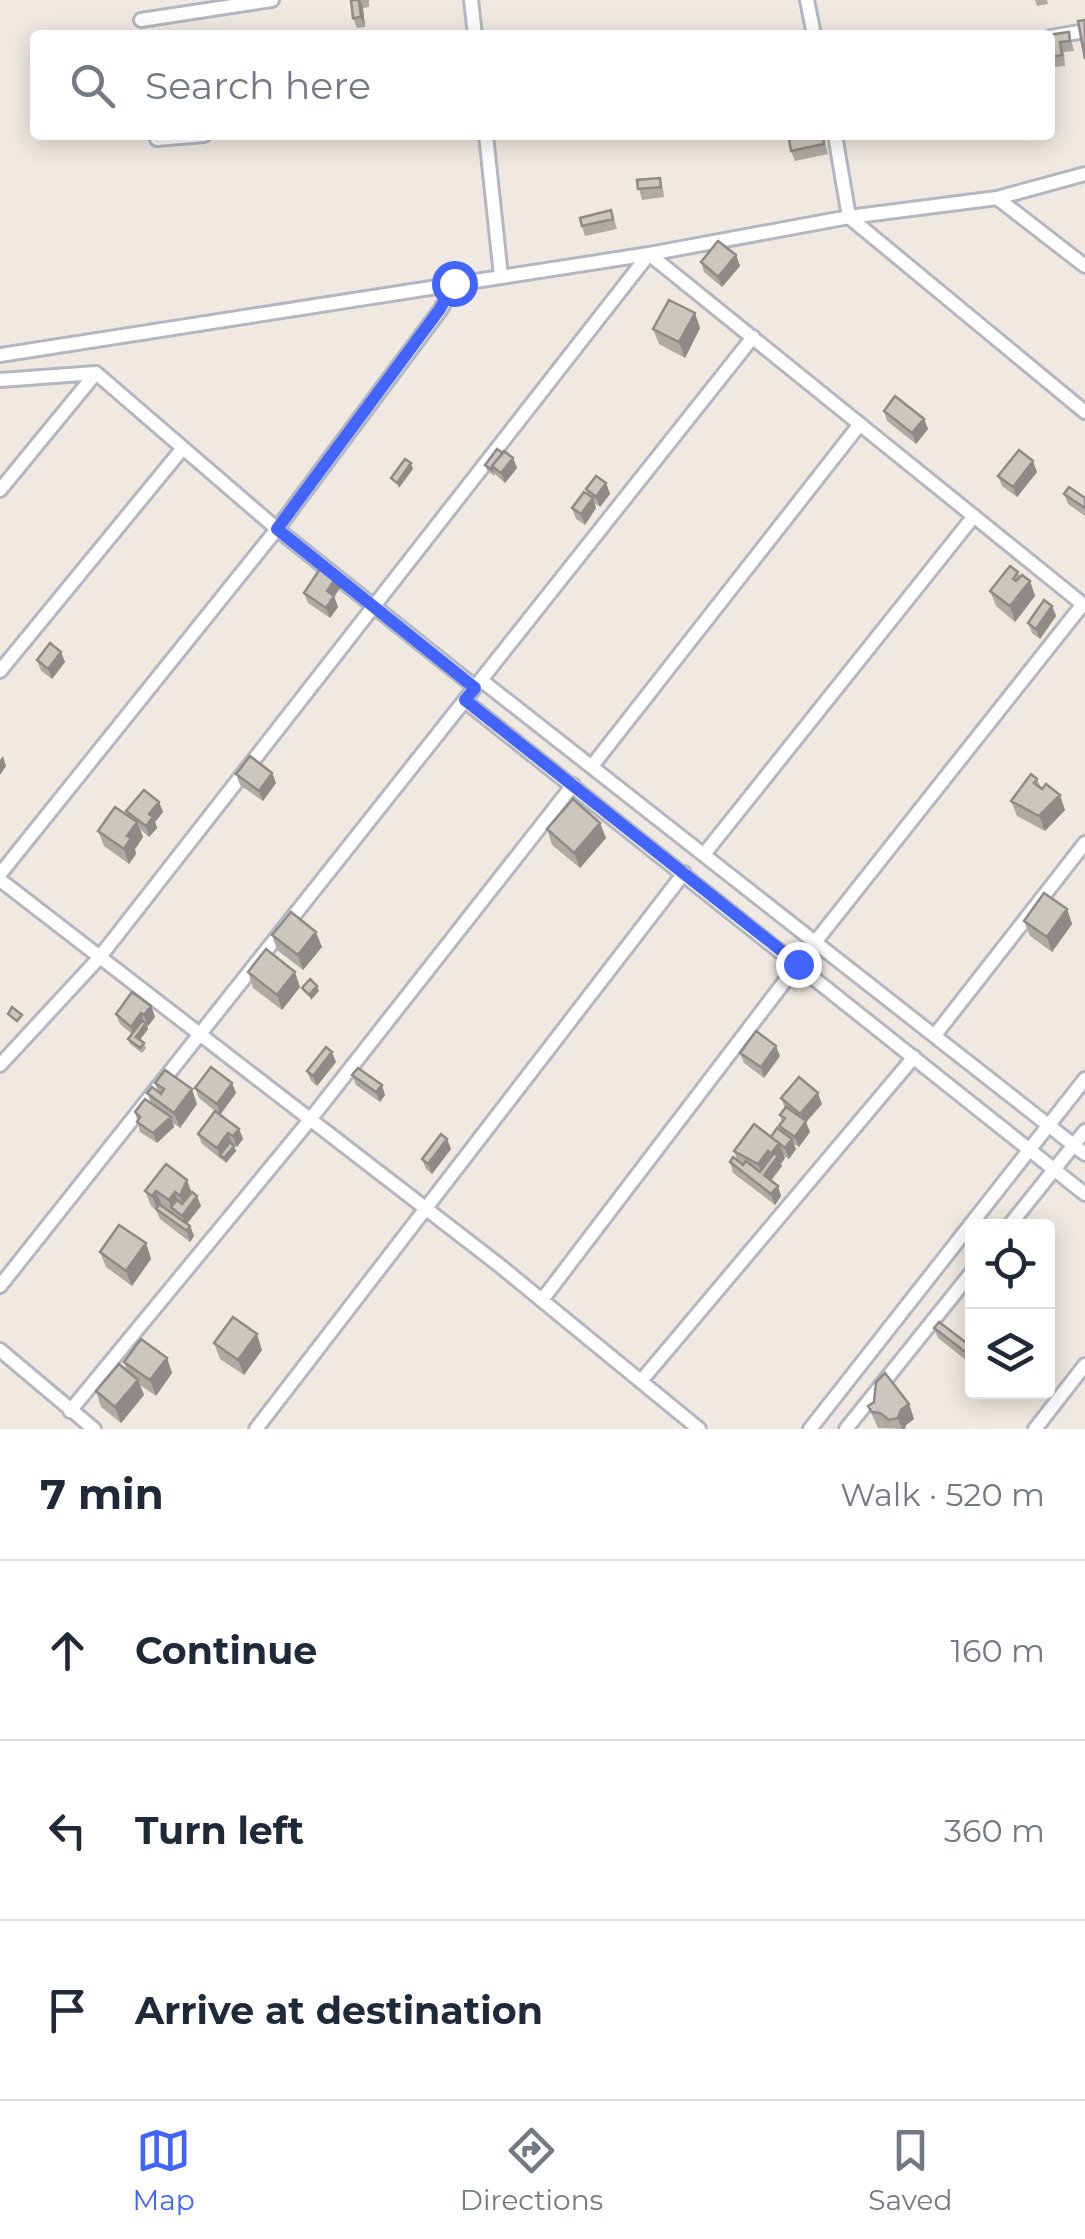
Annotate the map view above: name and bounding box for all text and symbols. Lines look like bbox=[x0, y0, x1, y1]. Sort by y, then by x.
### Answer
search box bbox=[30, 30, 1055, 140]
icon: search bbox=[65, 58, 120, 113]
text: Search here bbox=[145, 62, 371, 109]
route start bbox=[432, 261, 478, 307]
route end bbox=[776, 942, 822, 988]
map controls bbox=[965, 1219, 1055, 1399]
button: locate bbox=[965, 1219, 1055, 1309]
button: layers bbox=[965, 1309, 1055, 1399]
text: 7 min bbox=[40, 1468, 164, 1520]
text: Walk · 520 m bbox=[840, 1475, 1045, 1514]
icon: ahead bbox=[40, 1623, 95, 1678]
text: Continue bbox=[135, 1627, 317, 1674]
text: 160 m bbox=[950, 1631, 1045, 1670]
icon: left bbox=[40, 1803, 95, 1858]
text: Turn left bbox=[135, 1807, 304, 1854]
text: 360 m bbox=[944, 1811, 1045, 1850]
icon: arrive bbox=[40, 1983, 95, 2038]
text: Arrive at destination bbox=[135, 1987, 543, 2034]
tab: Map bbox=[133, 2123, 195, 2217]
tab: Directions bbox=[460, 2123, 603, 2217]
tab: Saved bbox=[868, 2123, 952, 2217]

